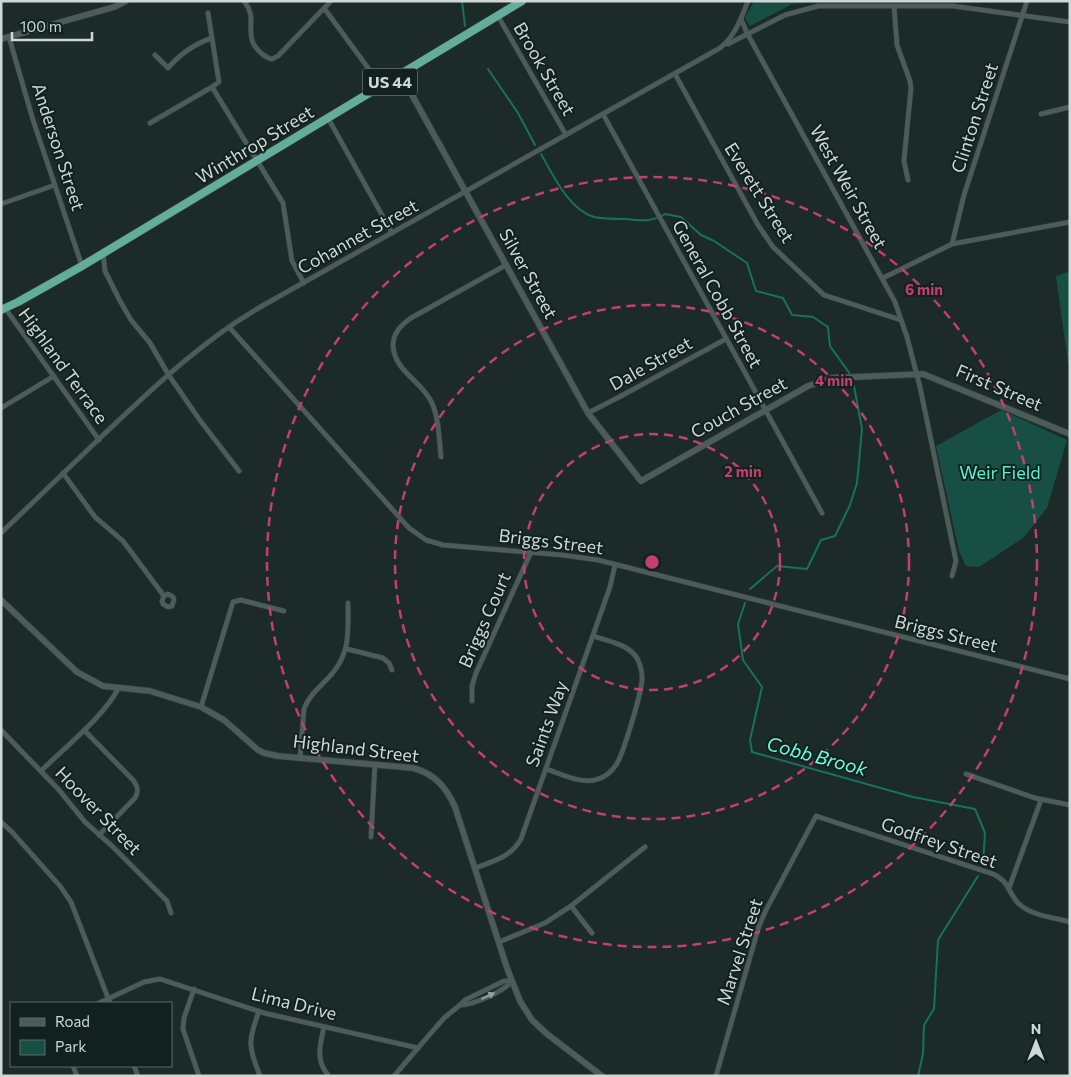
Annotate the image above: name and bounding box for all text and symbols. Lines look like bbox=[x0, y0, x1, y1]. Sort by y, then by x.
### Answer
scale bar bbox=[12, 10, 92, 42]
text: 100 m bbox=[20, 17, 62, 35]
street label: Brook Street bbox=[509, 18, 580, 119]
street label: Clinton Street bbox=[946, 60, 1002, 176]
road number: US 44 bbox=[362, 68, 418, 95]
street label: Anderson Street bbox=[28, 80, 90, 213]
street label: Winthrop Street bbox=[192, 100, 317, 188]
street label: West Weir Street bbox=[806, 121, 892, 252]
street label: Everett Street bbox=[720, 138, 799, 247]
street label: Cohannet Street bbox=[293, 194, 422, 278]
street label: General Cobb Street bbox=[668, 216, 768, 371]
street label: Silver Street bbox=[495, 225, 563, 322]
text: 6 min bbox=[905, 280, 943, 298]
street label: Highland Terrace bbox=[14, 303, 113, 428]
street label: Dale Street bbox=[605, 331, 696, 395]
street label: First Street bbox=[953, 359, 1046, 415]
text: 4 min bbox=[815, 371, 853, 389]
street label: Couch Street bbox=[687, 372, 791, 443]
park label: Weir Field bbox=[959, 461, 1041, 483]
text: 2 min bbox=[724, 462, 762, 480]
street label: Briggs Street bbox=[497, 524, 605, 558]
centre of rings bbox=[643, 553, 661, 571]
street label: Briggs Court bbox=[453, 568, 515, 671]
street label: Briggs Street bbox=[892, 610, 1000, 656]
street label: Saints Way bbox=[520, 678, 572, 770]
street label: Highland Street bbox=[292, 729, 421, 767]
water label: Cobb Brook bbox=[764, 731, 871, 780]
street label: Hoover Street bbox=[51, 761, 146, 859]
street label: Godfrey Street bbox=[878, 812, 1000, 872]
street label: Marvel Street bbox=[711, 896, 767, 1008]
street label: Lima Drive bbox=[249, 982, 339, 1024]
one-way arrow bbox=[481, 992, 495, 1000]
legend bbox=[10, 1002, 172, 1067]
text: Road bbox=[55, 1012, 90, 1030]
north arrow bbox=[1011, 1017, 1061, 1067]
text: N bbox=[1031, 1020, 1041, 1037]
text: Park bbox=[55, 1037, 86, 1055]

